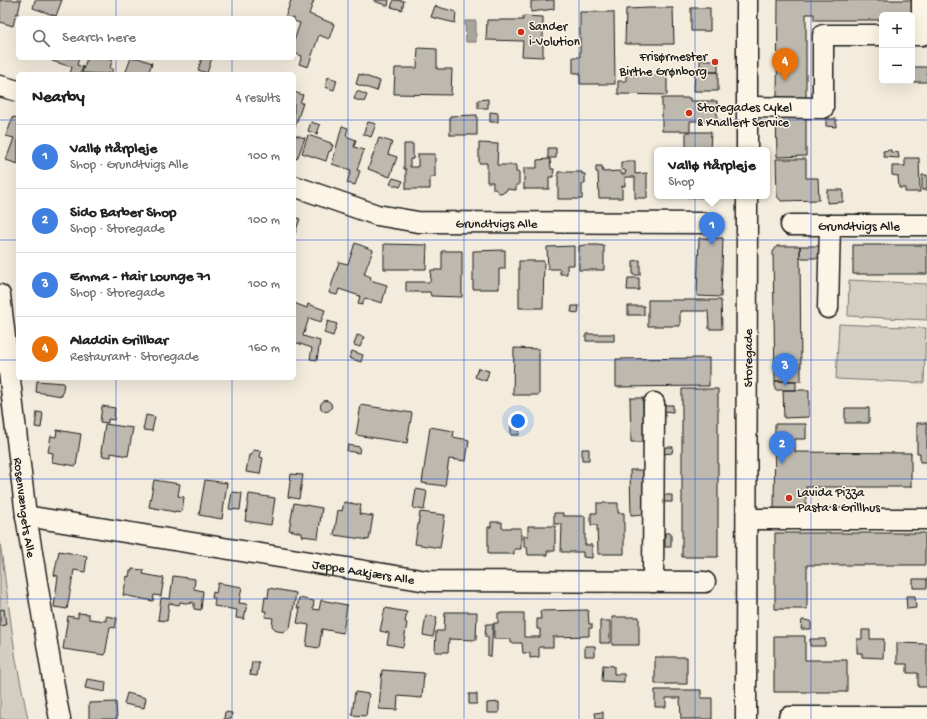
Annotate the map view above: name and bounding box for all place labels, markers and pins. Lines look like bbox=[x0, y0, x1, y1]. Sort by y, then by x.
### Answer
place label: Sander i-Volution bbox=[529, 20, 581, 50]
marker: Sander i-Volution bbox=[516, 27, 526, 37]
pin: 4 bbox=[772, 48, 798, 81]
place label: Frisørmester Birthe Grønborg bbox=[619, 50, 708, 80]
marker: Frisørmester Birthe Grønborg bbox=[710, 57, 720, 67]
place label: Storegades Cykel & Knallert Service bbox=[697, 101, 792, 131]
marker: Storegades Cykel & Knallert Service bbox=[684, 108, 694, 118]
pin: 1 bbox=[699, 212, 725, 245]
pin: 3 bbox=[772, 353, 798, 386]
pin: 2 bbox=[769, 431, 795, 464]
place label: Lavida Pizza Pasta & Grillhus bbox=[796, 486, 881, 516]
marker: Lavida Pizza Pasta & Grillhus bbox=[784, 493, 794, 503]

